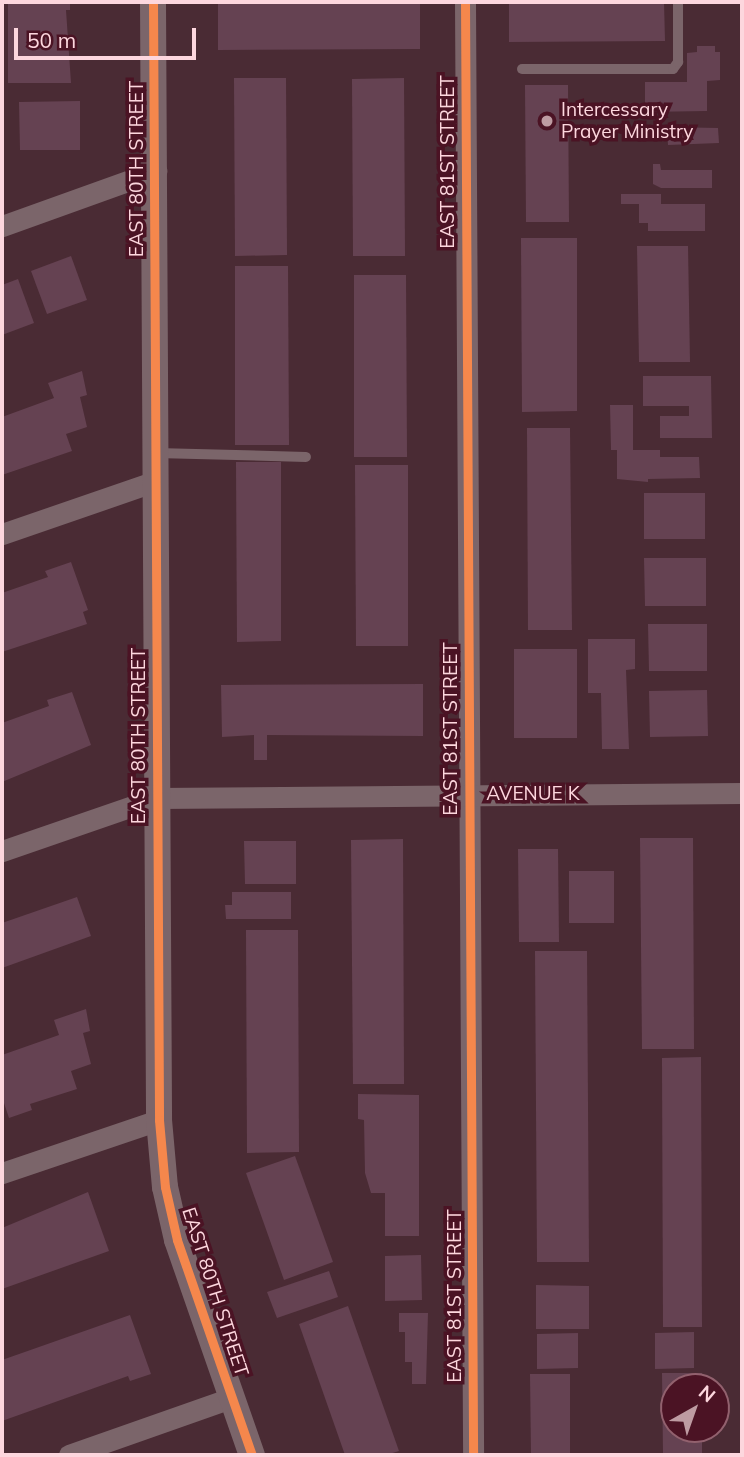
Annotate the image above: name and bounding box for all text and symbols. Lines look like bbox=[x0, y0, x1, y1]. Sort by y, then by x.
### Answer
scale bar bbox=[18, 14, 200, 58]
text: 50 m bbox=[27, 27, 76, 53]
street label: EAST 81ST STREET bbox=[437, 75, 459, 249]
street label: EAST 80TH STREET bbox=[126, 81, 148, 257]
place label: Intercessary Prayer Ministry bbox=[561, 99, 693, 143]
marker: Intercessary Prayer Ministry bbox=[539, 113, 555, 129]
street label: EAST 81ST STREET bbox=[440, 642, 462, 816]
street label: EAST 80TH STREET bbox=[128, 648, 150, 824]
street label: AVENUE K bbox=[486, 783, 580, 805]
street label: EAST 80TH STREET bbox=[177, 1205, 253, 1379]
street label: EAST 81ST STREET bbox=[444, 1209, 466, 1383]
north arrow bbox=[660, 1373, 730, 1443]
text: N bbox=[694, 1380, 720, 1407]

